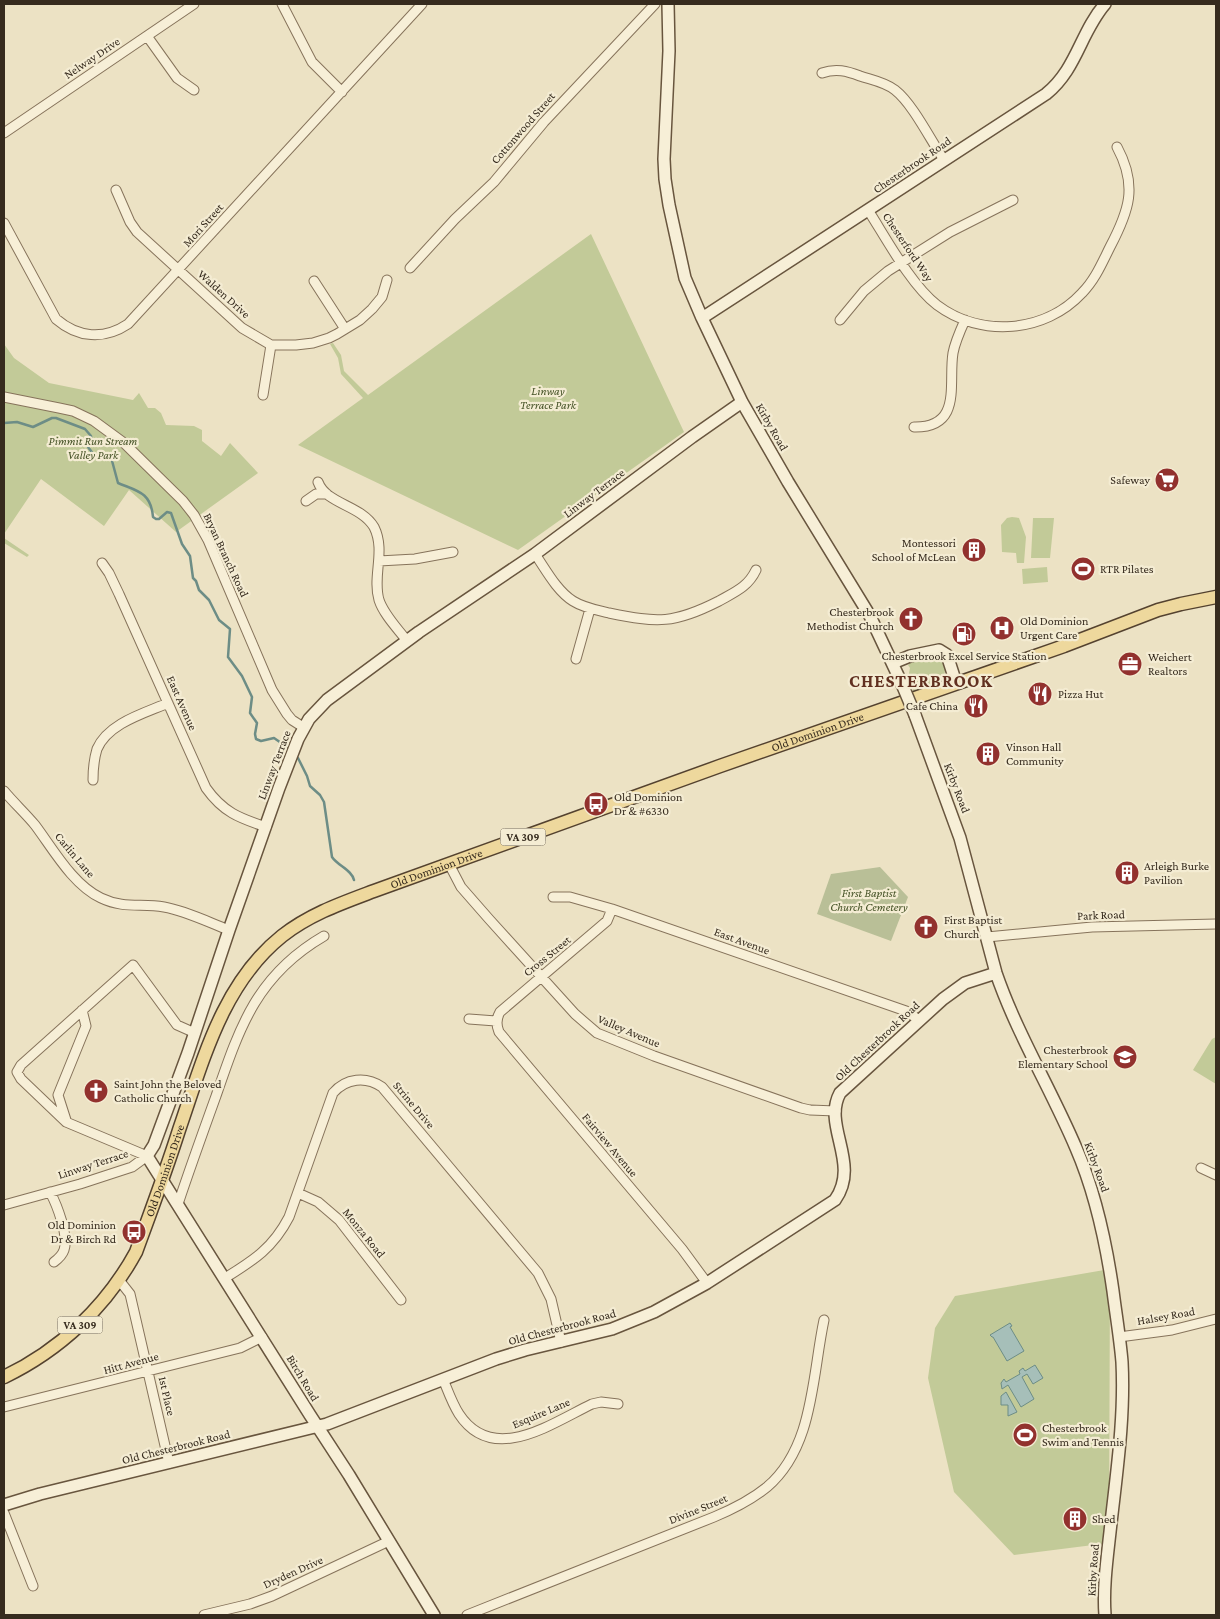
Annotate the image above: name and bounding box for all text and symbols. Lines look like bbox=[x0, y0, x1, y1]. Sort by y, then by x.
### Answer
street label: Nelway Drive bbox=[61, 34, 123, 82]
street label: Cottonwood Street bbox=[488, 88, 559, 167]
street label: Chesterbrook Road bbox=[870, 133, 954, 196]
street label: Mori Street bbox=[180, 200, 227, 250]
street label: Chesterford Way bbox=[880, 210, 937, 285]
street label: Walden Drive bbox=[195, 267, 253, 321]
park label: Linway Terrace Park bbox=[520, 384, 577, 412]
street label: Kirby Road bbox=[753, 401, 792, 454]
park label: Pimmit Run Stream Valley Park bbox=[49, 434, 138, 462]
street label: Linway Terrace bbox=[561, 465, 627, 521]
supermarket icon: Safeway bbox=[1154, 467, 1180, 493]
place label: Safeway bbox=[1110, 473, 1150, 487]
street label: Bryan Branch Road bbox=[200, 511, 252, 600]
place label: Montessori School of McLean bbox=[872, 536, 957, 564]
building icon: Montessori School of McLean bbox=[961, 537, 987, 563]
sports icon: RTR Pilates bbox=[1070, 556, 1096, 582]
place label: RTR Pilates bbox=[1100, 562, 1154, 576]
place label: Chesterbrook Methodist Church bbox=[807, 605, 895, 633]
church icon: Chesterbrook Methodist Church bbox=[898, 606, 924, 632]
place label: Old Dominion Urgent Care bbox=[1020, 614, 1089, 642]
hospital icon: Old Dominion Urgent Care bbox=[989, 615, 1015, 641]
fuel station icon: Chesterbrook Excel Service Station bbox=[951, 621, 977, 647]
place label: Chesterbrook Excel Service Station bbox=[881, 649, 1047, 663]
place label: Weichert Realtors bbox=[1148, 650, 1193, 678]
office icon: Weichert Realtors bbox=[1117, 651, 1143, 677]
district label: CHESTERBROOK bbox=[849, 671, 993, 691]
street label: East Avenue bbox=[164, 673, 200, 733]
restaurant icon: Pizza Hut bbox=[1027, 681, 1053, 707]
place label: Pizza Hut bbox=[1058, 687, 1104, 701]
restaurant icon: Cafe China bbox=[963, 693, 989, 719]
place label: Cafe China bbox=[906, 699, 958, 713]
street label: Old Dominion Drive bbox=[769, 709, 866, 755]
street label: Linway Terrace bbox=[254, 728, 294, 802]
place label: Vinson Hall Community bbox=[1006, 740, 1064, 768]
building icon: Vinson Hall Community bbox=[975, 741, 1001, 767]
street label: Kirby Road bbox=[941, 761, 973, 816]
place label: Old Dominion Dr & #6330 bbox=[614, 790, 683, 818]
bus stop icon: Old Dominion Dr & #6330 bbox=[583, 791, 609, 817]
street label: Carlin Lane bbox=[52, 829, 98, 881]
road number: VA 309 bbox=[500, 829, 546, 846]
street label: Old Dominion Drive bbox=[388, 845, 484, 892]
place label: Arleigh Burke Pavilion bbox=[1144, 859, 1209, 887]
building icon: Arleigh Burke Pavilion bbox=[1114, 860, 1140, 886]
park label: First Baptist Church Cemetery bbox=[830, 886, 908, 914]
street label: Park Road bbox=[1077, 907, 1126, 923]
place label: First Baptist Church bbox=[944, 913, 1003, 941]
church icon: First Baptist Church bbox=[913, 914, 939, 940]
street label: East Avenue bbox=[712, 924, 772, 958]
street label: Cross Street bbox=[521, 932, 574, 979]
street label: Old Chesterbrook Road bbox=[832, 998, 923, 1084]
street label: Valley Avenue bbox=[596, 1012, 662, 1050]
place label: Chesterbrook Elementary School bbox=[1018, 1043, 1108, 1071]
school or university icon: Chesterbrook Elementary School bbox=[1112, 1044, 1138, 1070]
place label: Saint John the Beloved Catholic Church bbox=[114, 1077, 222, 1105]
church icon: Saint John the Beloved Catholic Church bbox=[83, 1078, 109, 1104]
street label: Strine Drive bbox=[390, 1079, 438, 1131]
street label: Fairview Avenue bbox=[579, 1110, 641, 1180]
street label: Old Dominion Drive bbox=[142, 1123, 187, 1219]
street label: Kirby Road bbox=[1081, 1140, 1113, 1195]
street label: Linway Terrace bbox=[56, 1146, 130, 1182]
street label: Monza Road bbox=[340, 1205, 389, 1261]
place label: Old Dominion Dr & Birch Rd bbox=[48, 1218, 117, 1246]
bus stop icon: Old Dominion Dr & Birch Rd bbox=[121, 1219, 147, 1245]
street label: Halsey Road bbox=[1136, 1304, 1197, 1328]
street label: Old Chesterbrook Road bbox=[507, 1306, 618, 1348]
road number: VA 309 bbox=[58, 1316, 102, 1334]
street label: Hitt Avenue bbox=[102, 1349, 160, 1377]
street label: Birch Road bbox=[284, 1352, 323, 1404]
street label: 1st Place bbox=[156, 1375, 178, 1417]
street label: Esquire Lane bbox=[510, 1395, 572, 1431]
place label: Chesterbrook Swim and Tennis bbox=[1042, 1421, 1124, 1449]
sports icon: Chesterbrook Swim and Tennis bbox=[1012, 1422, 1038, 1448]
street label: Old Chesterbrook Road bbox=[120, 1427, 232, 1467]
street label: Divine Street bbox=[667, 1491, 730, 1527]
building icon: Shed bbox=[1062, 1506, 1088, 1532]
place label: Shed bbox=[1092, 1512, 1116, 1526]
street label: Kirby Road bbox=[1084, 1543, 1102, 1597]
street label: Dryden Drive bbox=[261, 1553, 325, 1591]

